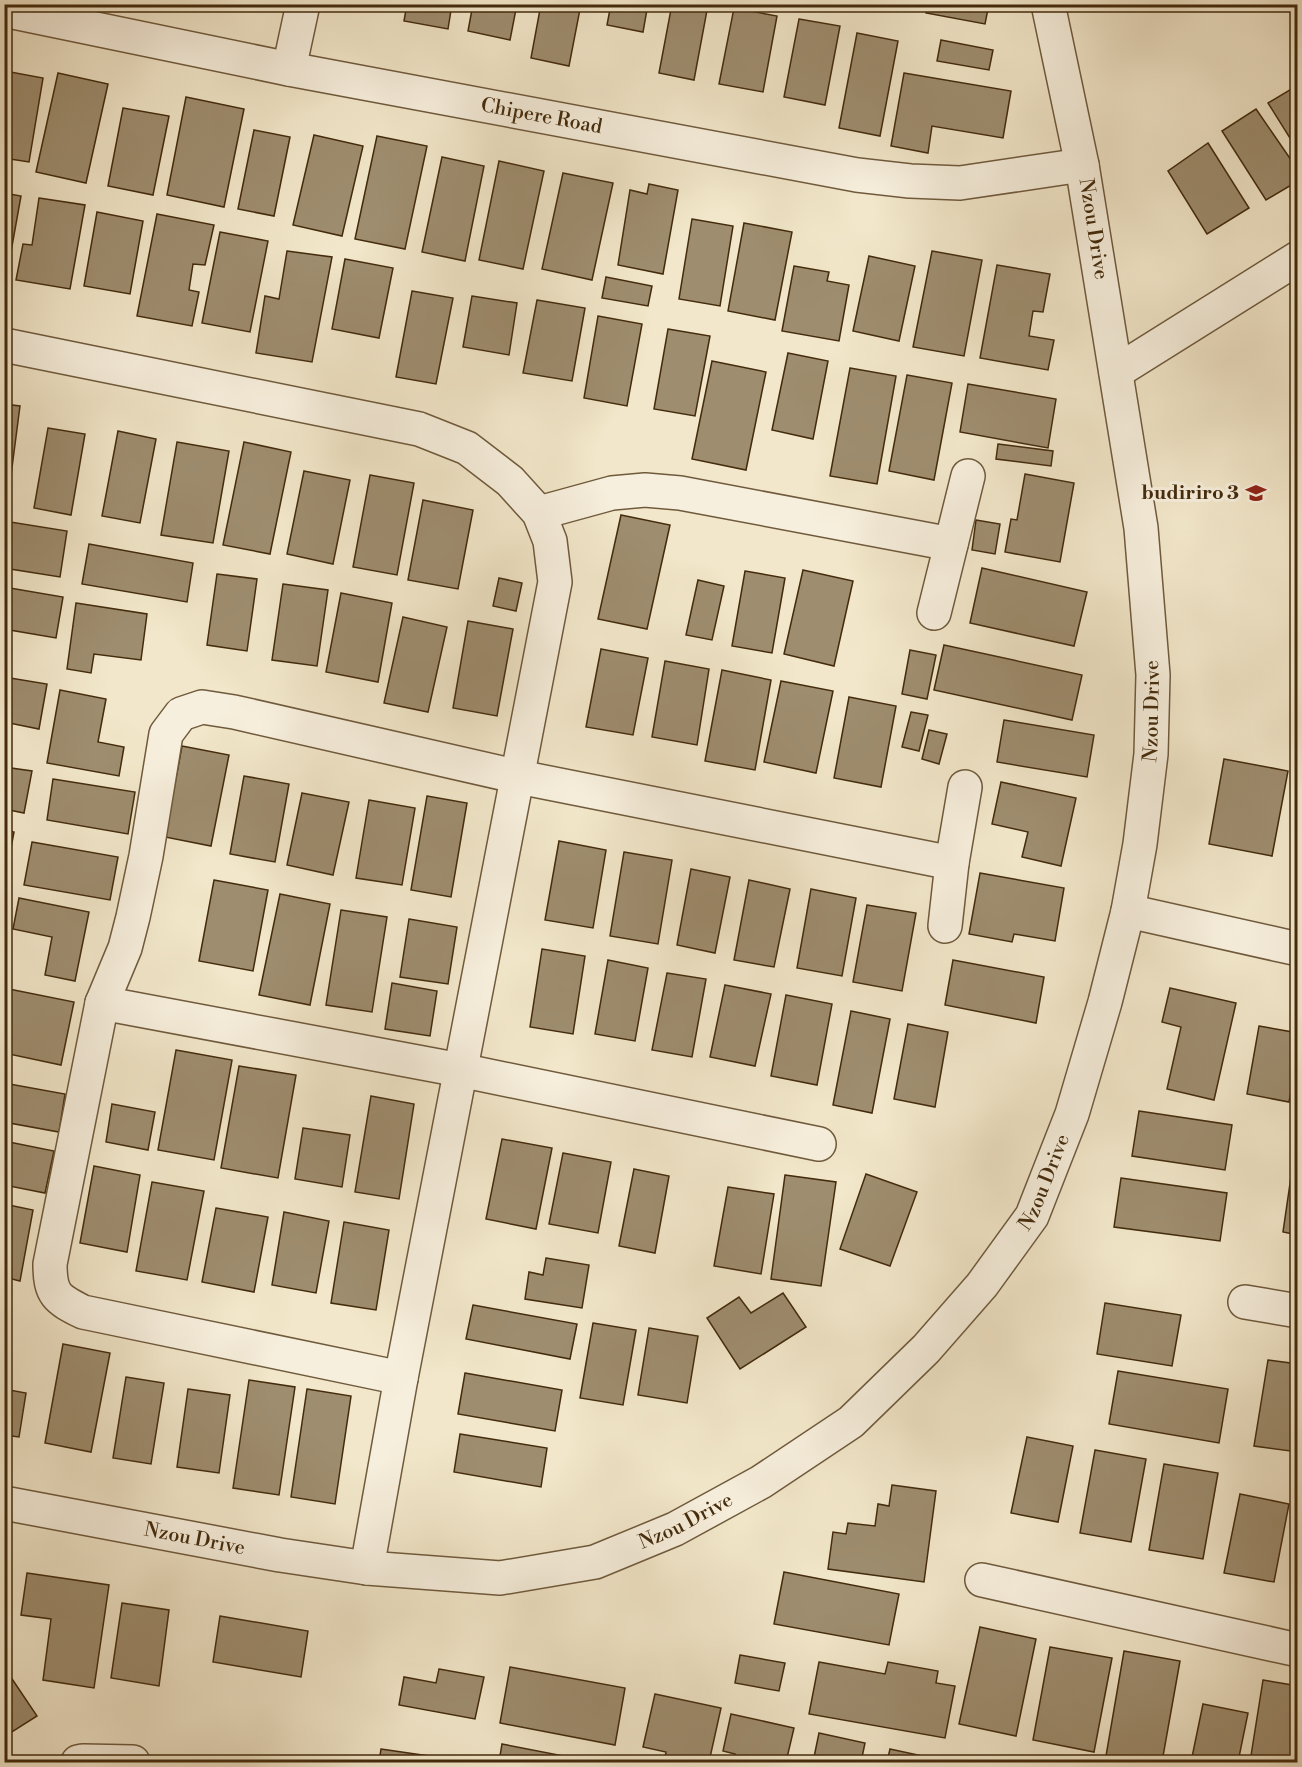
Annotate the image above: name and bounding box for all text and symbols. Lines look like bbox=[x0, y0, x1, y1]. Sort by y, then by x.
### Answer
street label: Chipere Road bbox=[479, 93, 605, 140]
street label: Nzou Drive bbox=[1073, 177, 1113, 281]
place label: budiriro 3 bbox=[1141, 481, 1239, 506]
school or university icon: budiriro 3 bbox=[1244, 481, 1268, 505]
street label: Nzou Drive bbox=[1138, 659, 1166, 764]
street label: Nzou Drive bbox=[1013, 1130, 1075, 1236]
street label: Nzou Drive bbox=[635, 1487, 737, 1555]
street label: Nzou Drive bbox=[142, 1517, 247, 1561]

